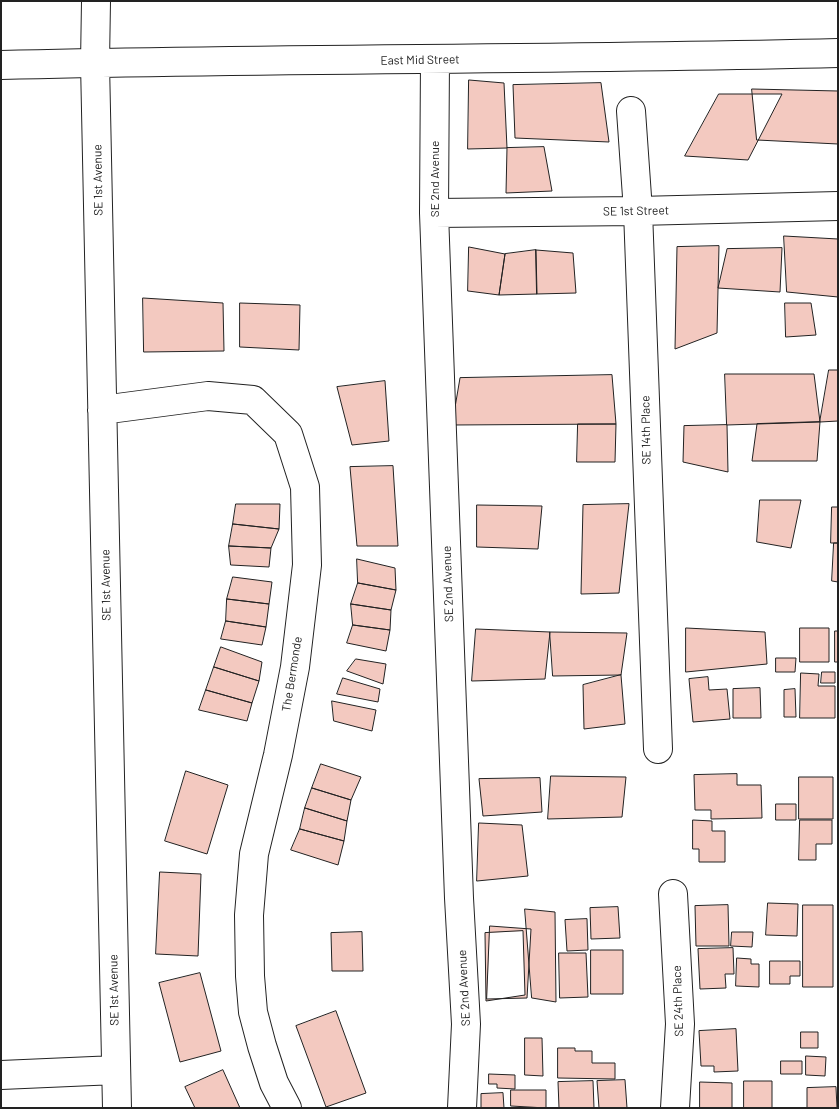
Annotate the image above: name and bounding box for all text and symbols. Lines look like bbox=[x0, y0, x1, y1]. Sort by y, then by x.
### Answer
street label: East Mid Street bbox=[380, 52, 460, 68]
street label: SE 2nd Avenue bbox=[428, 141, 442, 217]
street label: SE 1st Avenue bbox=[90, 144, 106, 216]
street label: SE 1st Street bbox=[603, 203, 669, 219]
street label: SE 14th Place bbox=[638, 395, 654, 465]
street label: SE 2nd Avenue bbox=[439, 545, 457, 623]
street label: SE 1st Avenue bbox=[98, 549, 114, 621]
street label: The Bermonde bbox=[279, 635, 305, 713]
street label: SE 2nd Avenue bbox=[455, 949, 473, 1027]
street label: SE 1st Avenue bbox=[106, 954, 122, 1026]
street label: SE 24th Place bbox=[670, 965, 686, 1037]

